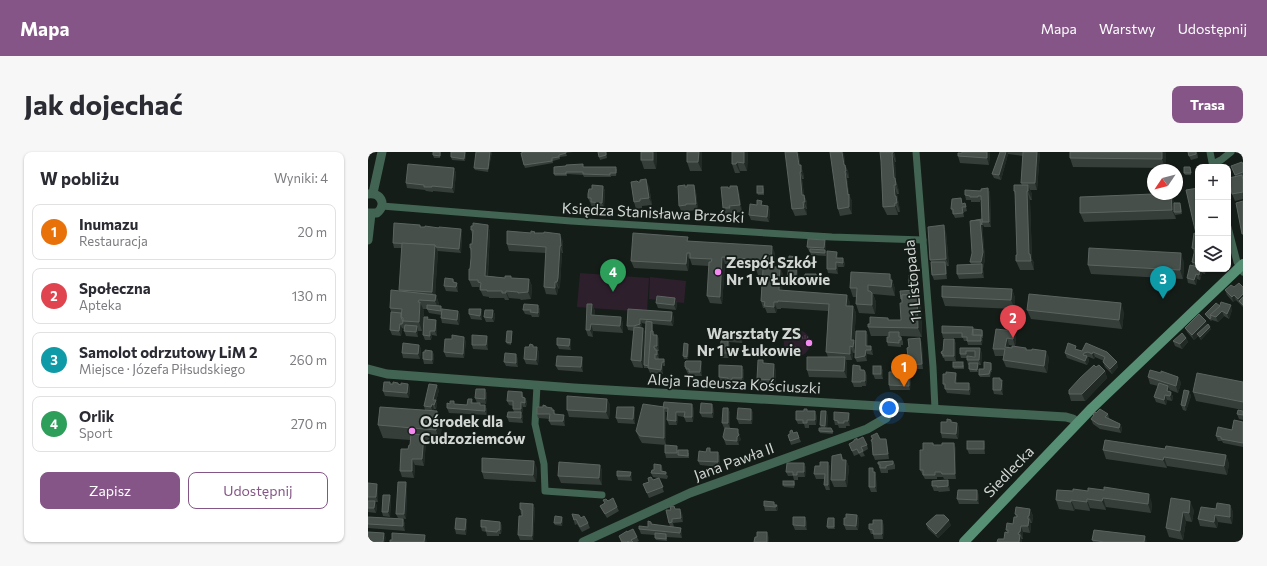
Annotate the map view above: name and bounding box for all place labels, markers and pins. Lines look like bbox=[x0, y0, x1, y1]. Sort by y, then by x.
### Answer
place label: Zespół Szkół Nr 1 w Łukowie bbox=[726, 253, 830, 288]
pin: 4 bbox=[600, 259, 626, 292]
pin: 3 bbox=[1150, 266, 1176, 299]
marker: Zespół Szkół Nr 1 w Łukowie bbox=[713, 267, 723, 277]
pin: 2 bbox=[1000, 305, 1026, 338]
place label: Warsztaty ZS Nr 1 w Łukowie bbox=[697, 324, 801, 359]
marker: Warsztaty ZS Nr 1 w Łukowie bbox=[804, 338, 814, 348]
pin: 1 bbox=[891, 354, 917, 387]
place label: Ośrodek dla Cudzoziemców bbox=[420, 412, 526, 447]
marker: Ośrodek dla Cudzoziemców bbox=[407, 426, 417, 436]

